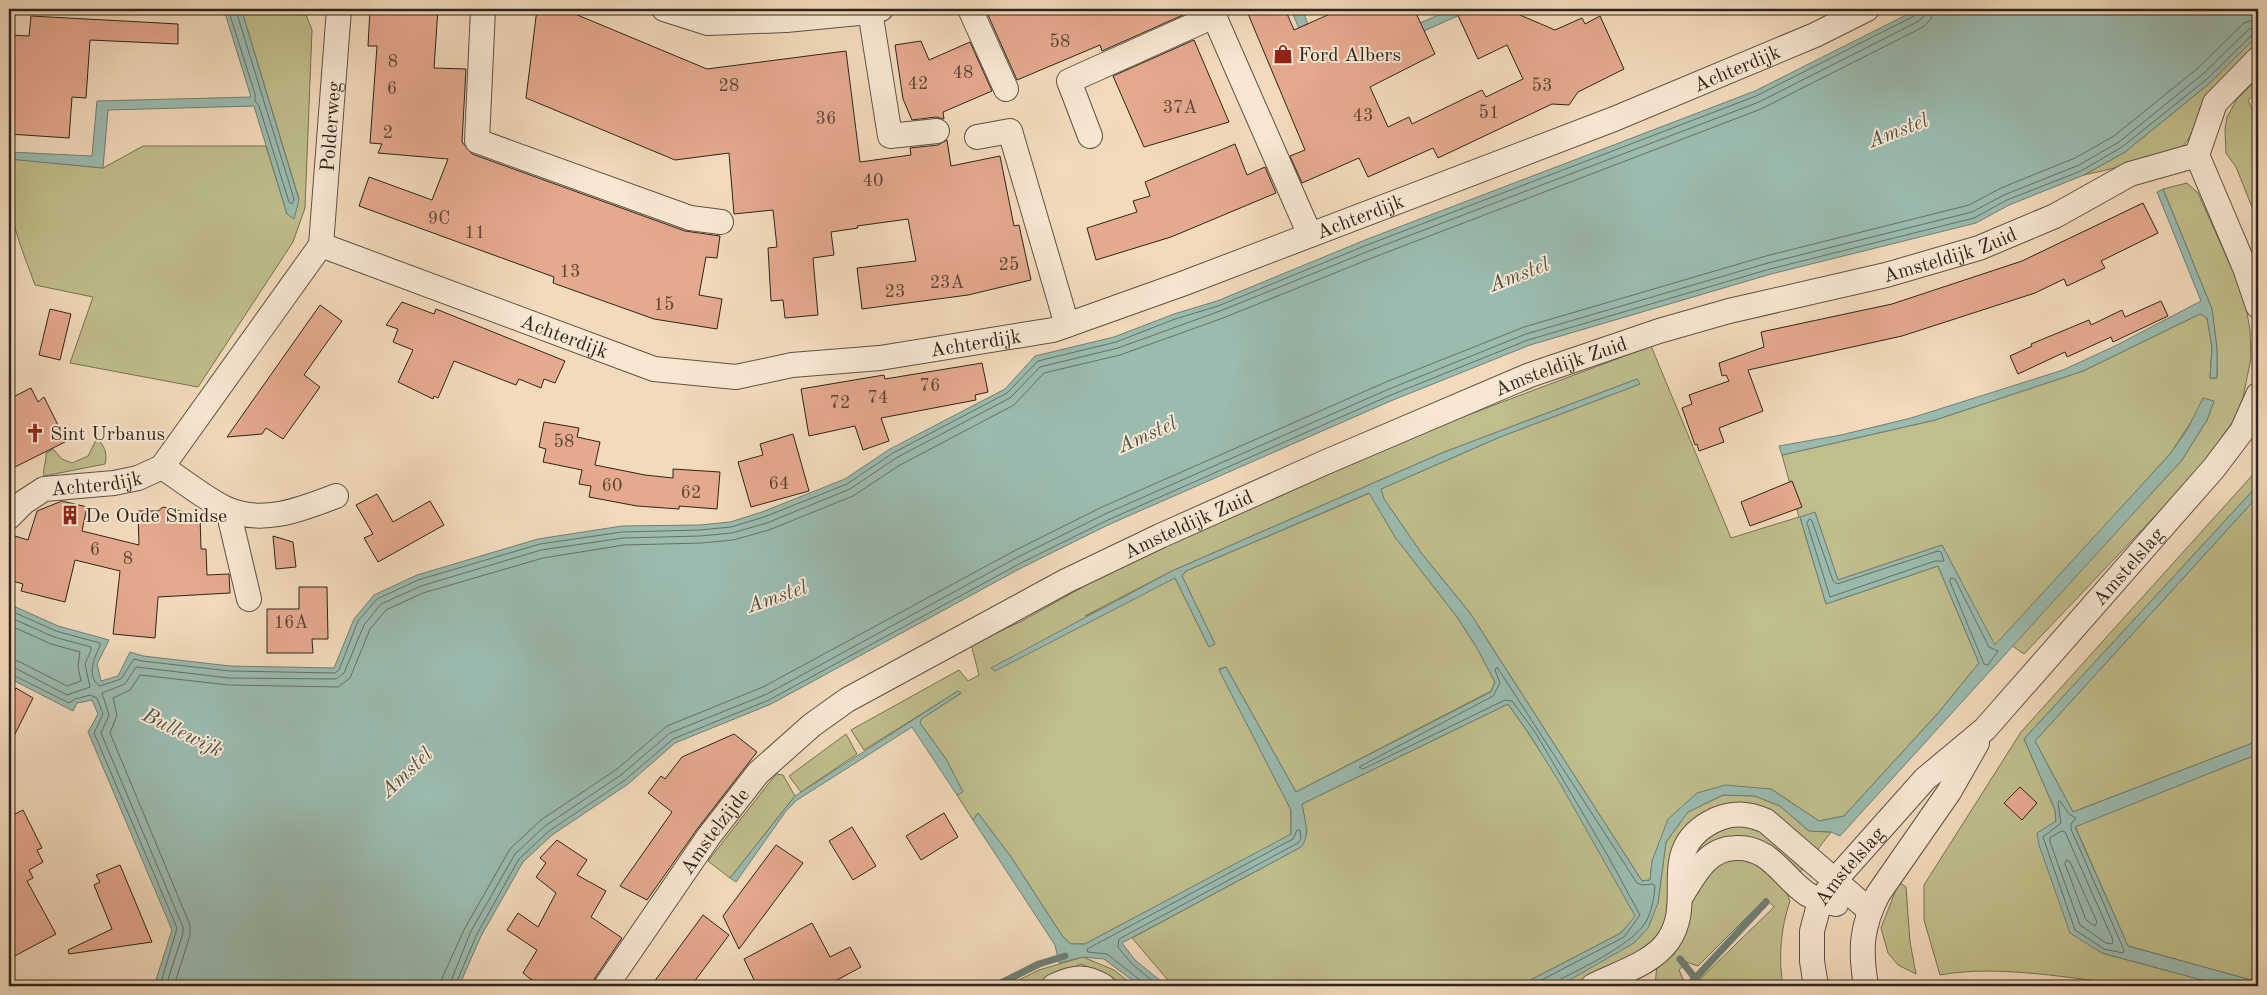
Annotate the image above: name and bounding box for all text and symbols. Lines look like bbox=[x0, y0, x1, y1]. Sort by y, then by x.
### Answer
house number: 58 bbox=[1050, 33, 1070, 51]
shop icon: Ford Albers bbox=[1272, 43, 1294, 65]
street label: Achterdijk bbox=[1691, 43, 1784, 96]
place label: Ford Albers bbox=[1298, 46, 1401, 66]
house number: 8 bbox=[388, 53, 398, 71]
house number: 48 bbox=[953, 64, 973, 82]
house number: 42 bbox=[908, 75, 928, 93]
house number: 28 bbox=[719, 77, 739, 95]
house number: 53 bbox=[1532, 77, 1552, 95]
house number: 6 bbox=[387, 80, 397, 98]
street label: Polderweg bbox=[319, 81, 345, 172]
house number: 37A bbox=[1163, 99, 1198, 117]
house number: 51 bbox=[1479, 104, 1499, 122]
house number: 43 bbox=[1353, 107, 1373, 125]
house number: 36 bbox=[816, 110, 836, 128]
water label: Amstel bbox=[1865, 110, 1931, 153]
house number: 2 bbox=[383, 124, 393, 142]
house number: 40 bbox=[863, 172, 883, 190]
street label: Achterdijk bbox=[1314, 192, 1407, 244]
house number: 9C bbox=[428, 210, 450, 228]
house number: 11 bbox=[465, 224, 485, 242]
street label: Amsteldijk Zuid bbox=[1881, 225, 2020, 287]
water label: Amstel bbox=[1486, 254, 1552, 297]
house number: 25 bbox=[999, 256, 1019, 274]
house number: 13 bbox=[560, 263, 580, 281]
house number: 23A bbox=[930, 274, 965, 292]
house number: 23 bbox=[885, 283, 905, 301]
house number: 15 bbox=[654, 296, 674, 314]
street label: Achterdijk bbox=[517, 312, 611, 363]
street label: Achterdijk bbox=[929, 327, 1023, 362]
street label: Amsteldijk Zuid bbox=[1492, 335, 1630, 401]
house number: 76 bbox=[920, 377, 940, 395]
house number: 74 bbox=[868, 389, 888, 407]
house number: 72 bbox=[830, 394, 850, 412]
water label: Amstel bbox=[1114, 413, 1180, 458]
church icon: Sint Urbanus bbox=[24, 422, 46, 444]
place label: Sint Urbanus bbox=[50, 425, 165, 445]
house number: 58 bbox=[554, 433, 574, 451]
street label: Achterdijk bbox=[50, 469, 145, 500]
house number: 64 bbox=[769, 475, 789, 493]
house number: 60 bbox=[602, 477, 622, 495]
house number: 62 bbox=[681, 484, 701, 502]
street label: Amsteldijk Zuid bbox=[1121, 488, 1256, 564]
building icon: De Oude Smidse bbox=[59, 504, 81, 526]
place label: De Oude Smidse bbox=[85, 507, 227, 527]
street label: Amstelslag bbox=[2090, 525, 2169, 610]
house number: 6 bbox=[90, 541, 100, 559]
house number: 8 bbox=[123, 550, 133, 568]
water label: Amstel bbox=[744, 577, 810, 618]
house number: 16A bbox=[274, 614, 309, 632]
water label: Bullewijk bbox=[138, 705, 226, 762]
water label: Amstel bbox=[376, 744, 437, 803]
street label: Amstelzijde bbox=[678, 785, 754, 879]
street label: Amstelslag bbox=[1812, 824, 1889, 910]

